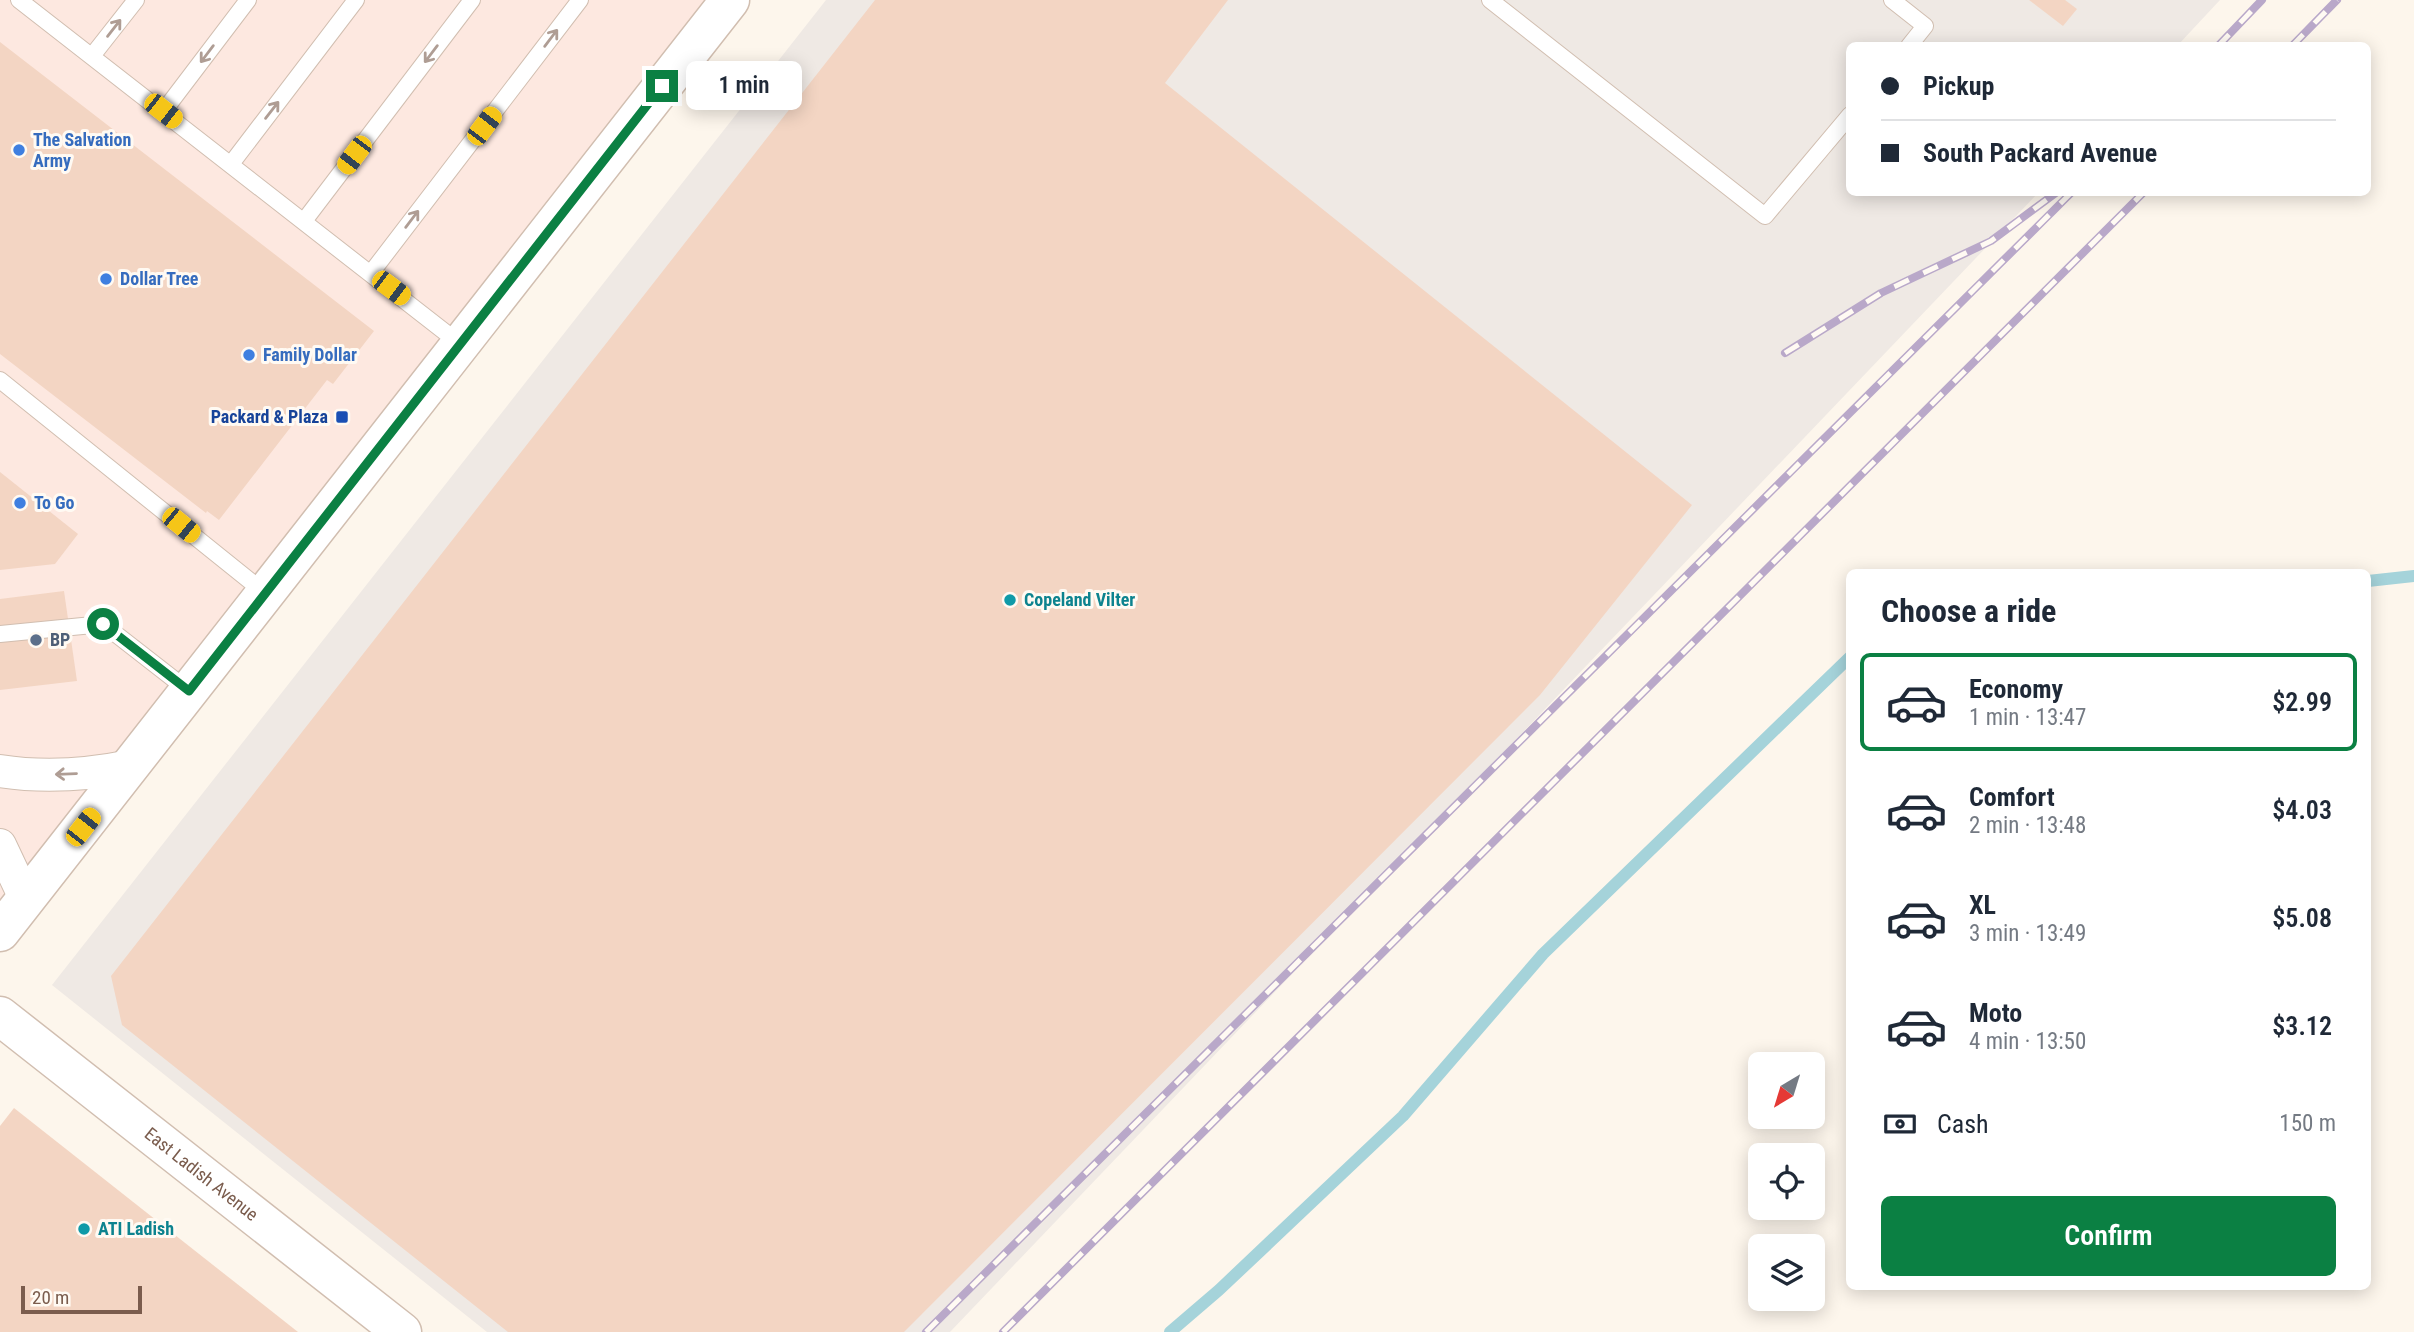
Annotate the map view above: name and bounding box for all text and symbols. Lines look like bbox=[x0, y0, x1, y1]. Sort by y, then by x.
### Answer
one-way arrow bbox=[106, 19, 121, 38]
one-way arrow bbox=[543, 30, 558, 48]
one-way arrow bbox=[199, 44, 214, 63]
one-way arrow bbox=[423, 45, 438, 63]
callout: 1 min bbox=[686, 62, 802, 110]
route end bbox=[646, 70, 678, 102]
text: Pickup bbox=[1923, 71, 1994, 101]
text: 1 min bbox=[719, 72, 769, 99]
car bbox=[140, 90, 187, 132]
one-way arrow bbox=[265, 101, 280, 119]
car bbox=[463, 103, 506, 149]
place label: The Salvation Army bbox=[33, 129, 131, 171]
car bbox=[333, 132, 376, 178]
text: South Packard Avenue bbox=[1923, 138, 2157, 168]
marker: The Salvation Army bbox=[11, 142, 27, 158]
one-way arrow bbox=[405, 210, 420, 229]
car bbox=[368, 267, 415, 309]
place label: Dollar Tree bbox=[120, 268, 199, 289]
marker: Dollar Tree bbox=[98, 271, 114, 287]
place label: Family Dollar bbox=[263, 344, 357, 365]
marker: Family Dollar bbox=[241, 347, 257, 363]
place label: Packard & Plaza bbox=[211, 406, 328, 427]
marker: Packard & Plaza bbox=[334, 409, 350, 425]
place label: To Go bbox=[34, 492, 75, 513]
marker: To Go bbox=[12, 495, 28, 511]
car bbox=[159, 504, 204, 546]
place label: Copeland Vilter bbox=[1024, 589, 1135, 610]
marker: Copeland Vilter bbox=[1002, 592, 1018, 608]
text: Choose a ride bbox=[1881, 592, 2056, 630]
route start bbox=[87, 608, 119, 640]
place label: BP bbox=[50, 629, 70, 650]
marker: BP bbox=[28, 632, 44, 648]
icon: car bbox=[1885, 671, 1948, 734]
text: Economy bbox=[1969, 674, 2063, 704]
text: $2.99 bbox=[2272, 687, 2332, 717]
text: 1 min · 13:47 bbox=[1969, 704, 2086, 731]
one-way arrow bbox=[54, 768, 77, 781]
icon: car bbox=[1885, 779, 1948, 842]
text: Comfort bbox=[1969, 782, 2055, 812]
text: $4.03 bbox=[2272, 795, 2332, 825]
car bbox=[62, 804, 105, 850]
text: 2 min · 13:48 bbox=[1969, 812, 2086, 839]
icon: car bbox=[1885, 887, 1948, 950]
text: XL bbox=[1969, 890, 1996, 920]
text: $5.08 bbox=[2272, 903, 2332, 933]
text: 3 min · 13:49 bbox=[1969, 920, 2086, 947]
icon: car bbox=[1885, 995, 1948, 1058]
text: Moto bbox=[1969, 998, 2022, 1028]
text: $3.12 bbox=[2272, 1011, 2332, 1041]
text: 4 min · 13:50 bbox=[1969, 1028, 2086, 1055]
north arrow bbox=[1748, 1052, 1825, 1129]
map controls bbox=[1748, 1052, 1825, 1311]
icon: cash bbox=[1881, 1105, 1919, 1143]
text: Cash bbox=[1937, 1109, 1989, 1139]
text: 150 m bbox=[2279, 1110, 2336, 1137]
street label: East Ladish Avenue bbox=[141, 1123, 262, 1225]
button: locate bbox=[1748, 1143, 1825, 1220]
button: Confirm bbox=[1881, 1196, 2336, 1276]
place label: ATI Ladish bbox=[98, 1218, 174, 1239]
marker: ATI Ladish bbox=[76, 1221, 92, 1237]
button: layers bbox=[1748, 1234, 1825, 1311]
scale bar bbox=[21, 1283, 142, 1315]
text: 20 m bbox=[32, 1286, 69, 1309]

